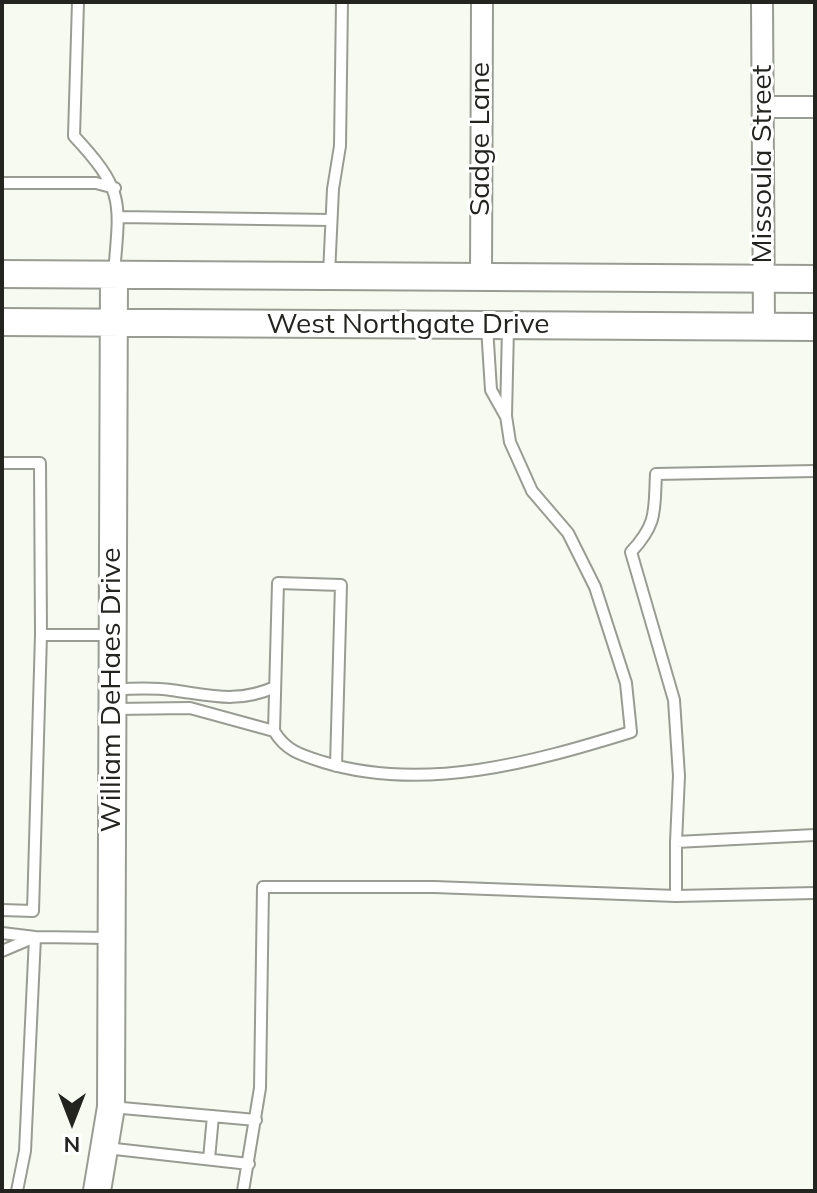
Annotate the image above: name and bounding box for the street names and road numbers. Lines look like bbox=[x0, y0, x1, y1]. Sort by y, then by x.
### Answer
street label: Sadge Lane bbox=[464, 62, 498, 216]
street label: Missoula Street bbox=[746, 65, 780, 263]
street label: West Northgate Drive bbox=[266, 308, 550, 342]
street label: William DeHaes Drive bbox=[95, 548, 129, 832]

